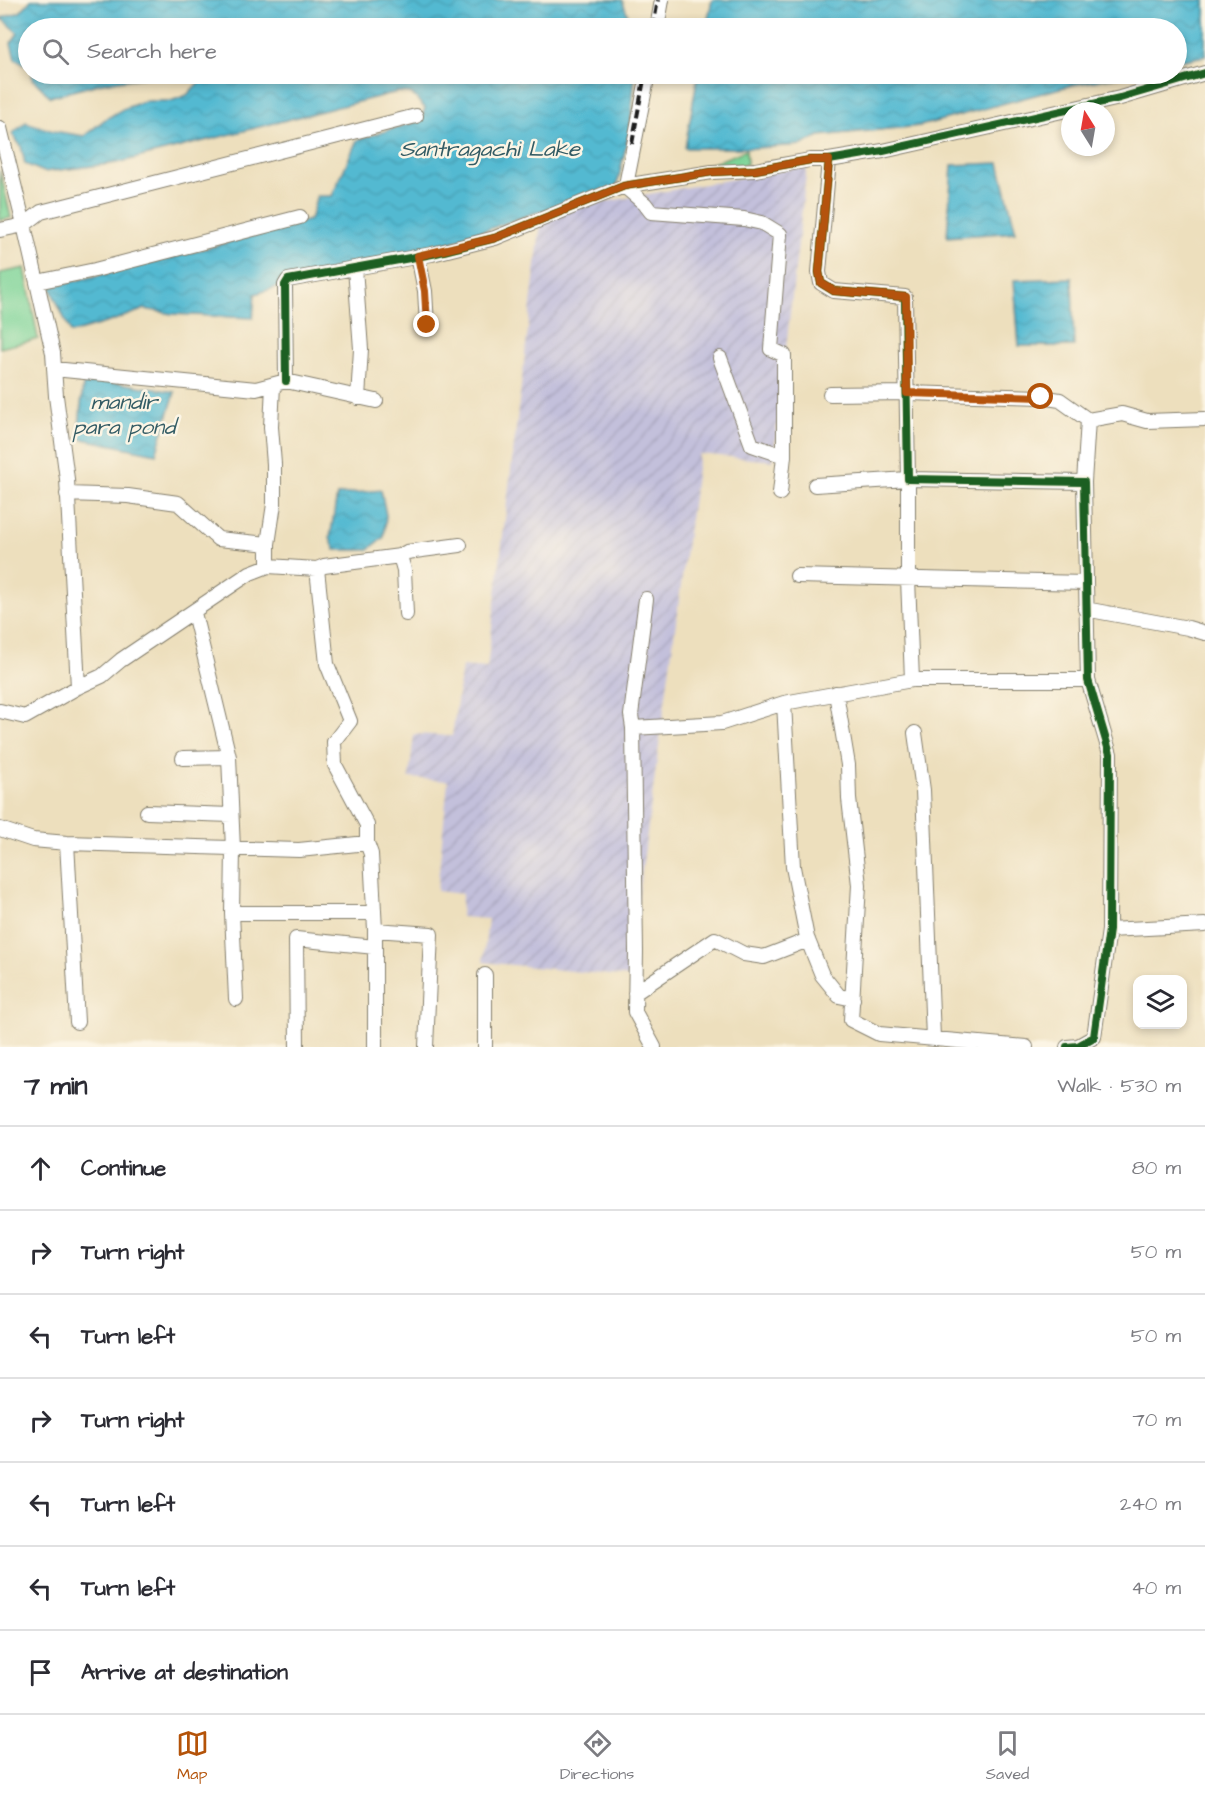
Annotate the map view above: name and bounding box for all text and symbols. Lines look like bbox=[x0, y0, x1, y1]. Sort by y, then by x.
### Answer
search box bbox=[18, 18, 1187, 84]
icon: search bbox=[39, 35, 72, 68]
text: Search here bbox=[87, 36, 217, 67]
north arrow bbox=[1061, 102, 1115, 156]
water label: Santragachi Lake bbox=[400, 134, 581, 166]
route end bbox=[413, 311, 439, 337]
route start bbox=[1027, 383, 1053, 409]
water label: mandir para pond bbox=[72, 387, 180, 443]
map controls bbox=[1133, 975, 1187, 1029]
button: layers bbox=[1133, 975, 1187, 1029]
text: 7 min bbox=[24, 1068, 88, 1104]
text: Walk · 530 m bbox=[1057, 1072, 1181, 1100]
icon: ahead bbox=[24, 1152, 57, 1185]
text: Continue bbox=[81, 1153, 166, 1184]
text: 80 m bbox=[1132, 1154, 1181, 1182]
icon: right bbox=[24, 1236, 57, 1269]
text: Turn right bbox=[81, 1237, 184, 1268]
text: 50 m bbox=[1131, 1238, 1181, 1266]
icon: left bbox=[24, 1320, 57, 1353]
text: Turn left bbox=[81, 1321, 175, 1352]
text: 50 m bbox=[1131, 1322, 1181, 1350]
icon: right bbox=[24, 1404, 57, 1437]
text: Turn right bbox=[81, 1405, 184, 1436]
text: 70 m bbox=[1133, 1406, 1181, 1434]
icon: left bbox=[24, 1488, 57, 1521]
text: Turn left bbox=[81, 1489, 175, 1520]
text: 240 m bbox=[1120, 1490, 1181, 1518]
icon: left bbox=[24, 1572, 57, 1605]
text: Turn left bbox=[81, 1573, 175, 1604]
text: 40 m bbox=[1131, 1574, 1181, 1602]
icon: arrive bbox=[24, 1656, 57, 1689]
text: Arrive at destination bbox=[81, 1657, 288, 1688]
tab: Map bbox=[176, 1727, 209, 1785]
tab: Directions bbox=[560, 1727, 634, 1785]
tab: Saved bbox=[986, 1727, 1029, 1785]

